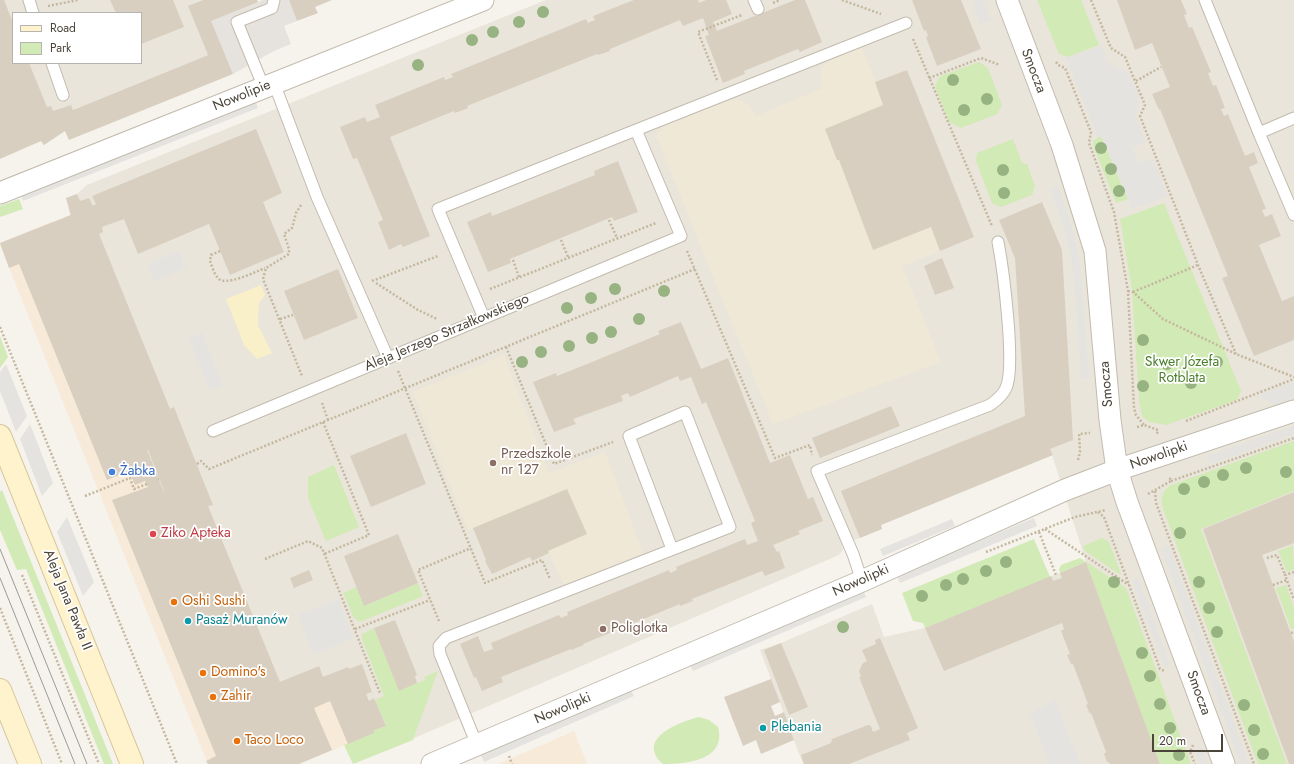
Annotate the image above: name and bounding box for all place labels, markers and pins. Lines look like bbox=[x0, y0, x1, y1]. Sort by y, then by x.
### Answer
place label: Przedszkole nr 127 bbox=[501, 447, 571, 480]
marker: Przedszkole nr 127 bbox=[488, 458, 498, 468]
place label: Żabka bbox=[120, 464, 155, 480]
marker: Żabka bbox=[107, 467, 117, 477]
place label: Ziko Apteka bbox=[161, 526, 231, 542]
marker: Ziko Apteka bbox=[148, 529, 158, 539]
place label: Oshi Sushi bbox=[182, 594, 246, 610]
marker: Oshi Sushi bbox=[169, 597, 179, 607]
place label: Pasaż Muranów bbox=[196, 613, 288, 629]
marker: Pasaż Muranów bbox=[183, 616, 193, 626]
place label: Poliglotka bbox=[611, 621, 668, 637]
marker: Poliglotka bbox=[598, 624, 608, 634]
place label: Domino's bbox=[211, 665, 266, 681]
marker: Domino's bbox=[198, 668, 208, 678]
place label: Zahir bbox=[221, 689, 251, 705]
marker: Zahir bbox=[208, 692, 218, 702]
place label: Plebania bbox=[771, 720, 822, 736]
marker: Plebania bbox=[758, 723, 768, 733]
place label: Taco Loco bbox=[245, 733, 304, 749]
marker: Taco Loco bbox=[232, 736, 242, 746]

